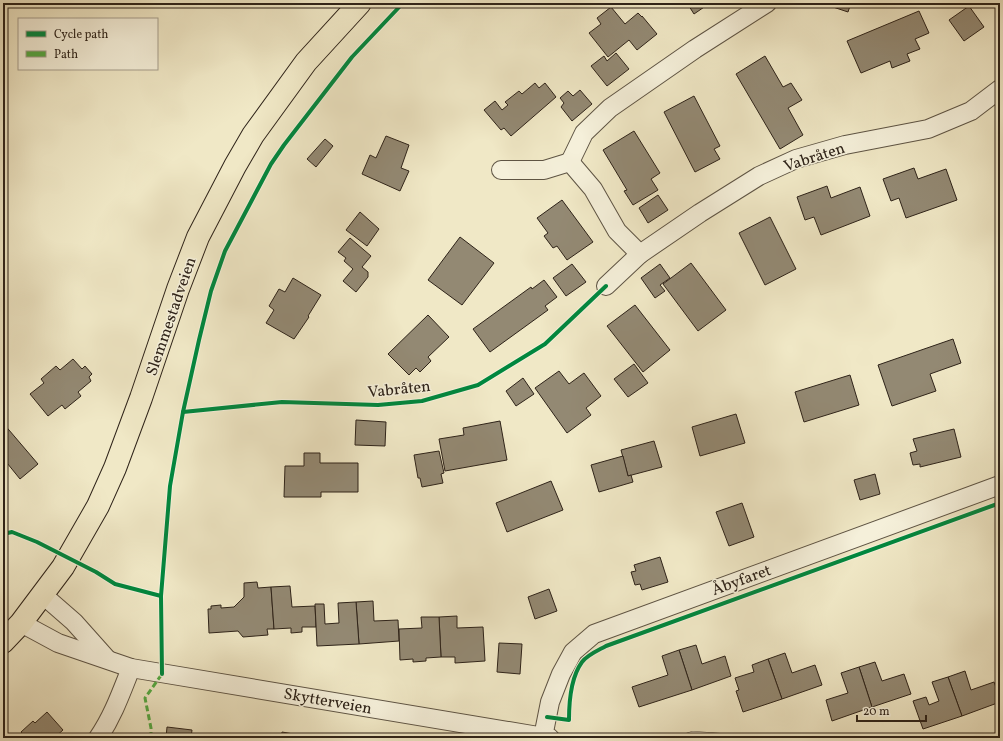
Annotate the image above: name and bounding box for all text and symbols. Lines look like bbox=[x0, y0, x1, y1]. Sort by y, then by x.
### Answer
legend bbox=[18, 18, 158, 70]
text: Cycle path bbox=[54, 27, 109, 43]
text: Path bbox=[54, 47, 78, 63]
street label: Vabråten bbox=[781, 138, 848, 178]
street label: Slemmestadveien bbox=[141, 254, 203, 379]
street label: Vabråten bbox=[367, 376, 432, 404]
street label: Åbyfaret bbox=[709, 560, 775, 602]
street label: Skytterveien bbox=[282, 683, 374, 721]
scale bar bbox=[857, 697, 926, 723]
text: 20 m bbox=[863, 704, 890, 720]

